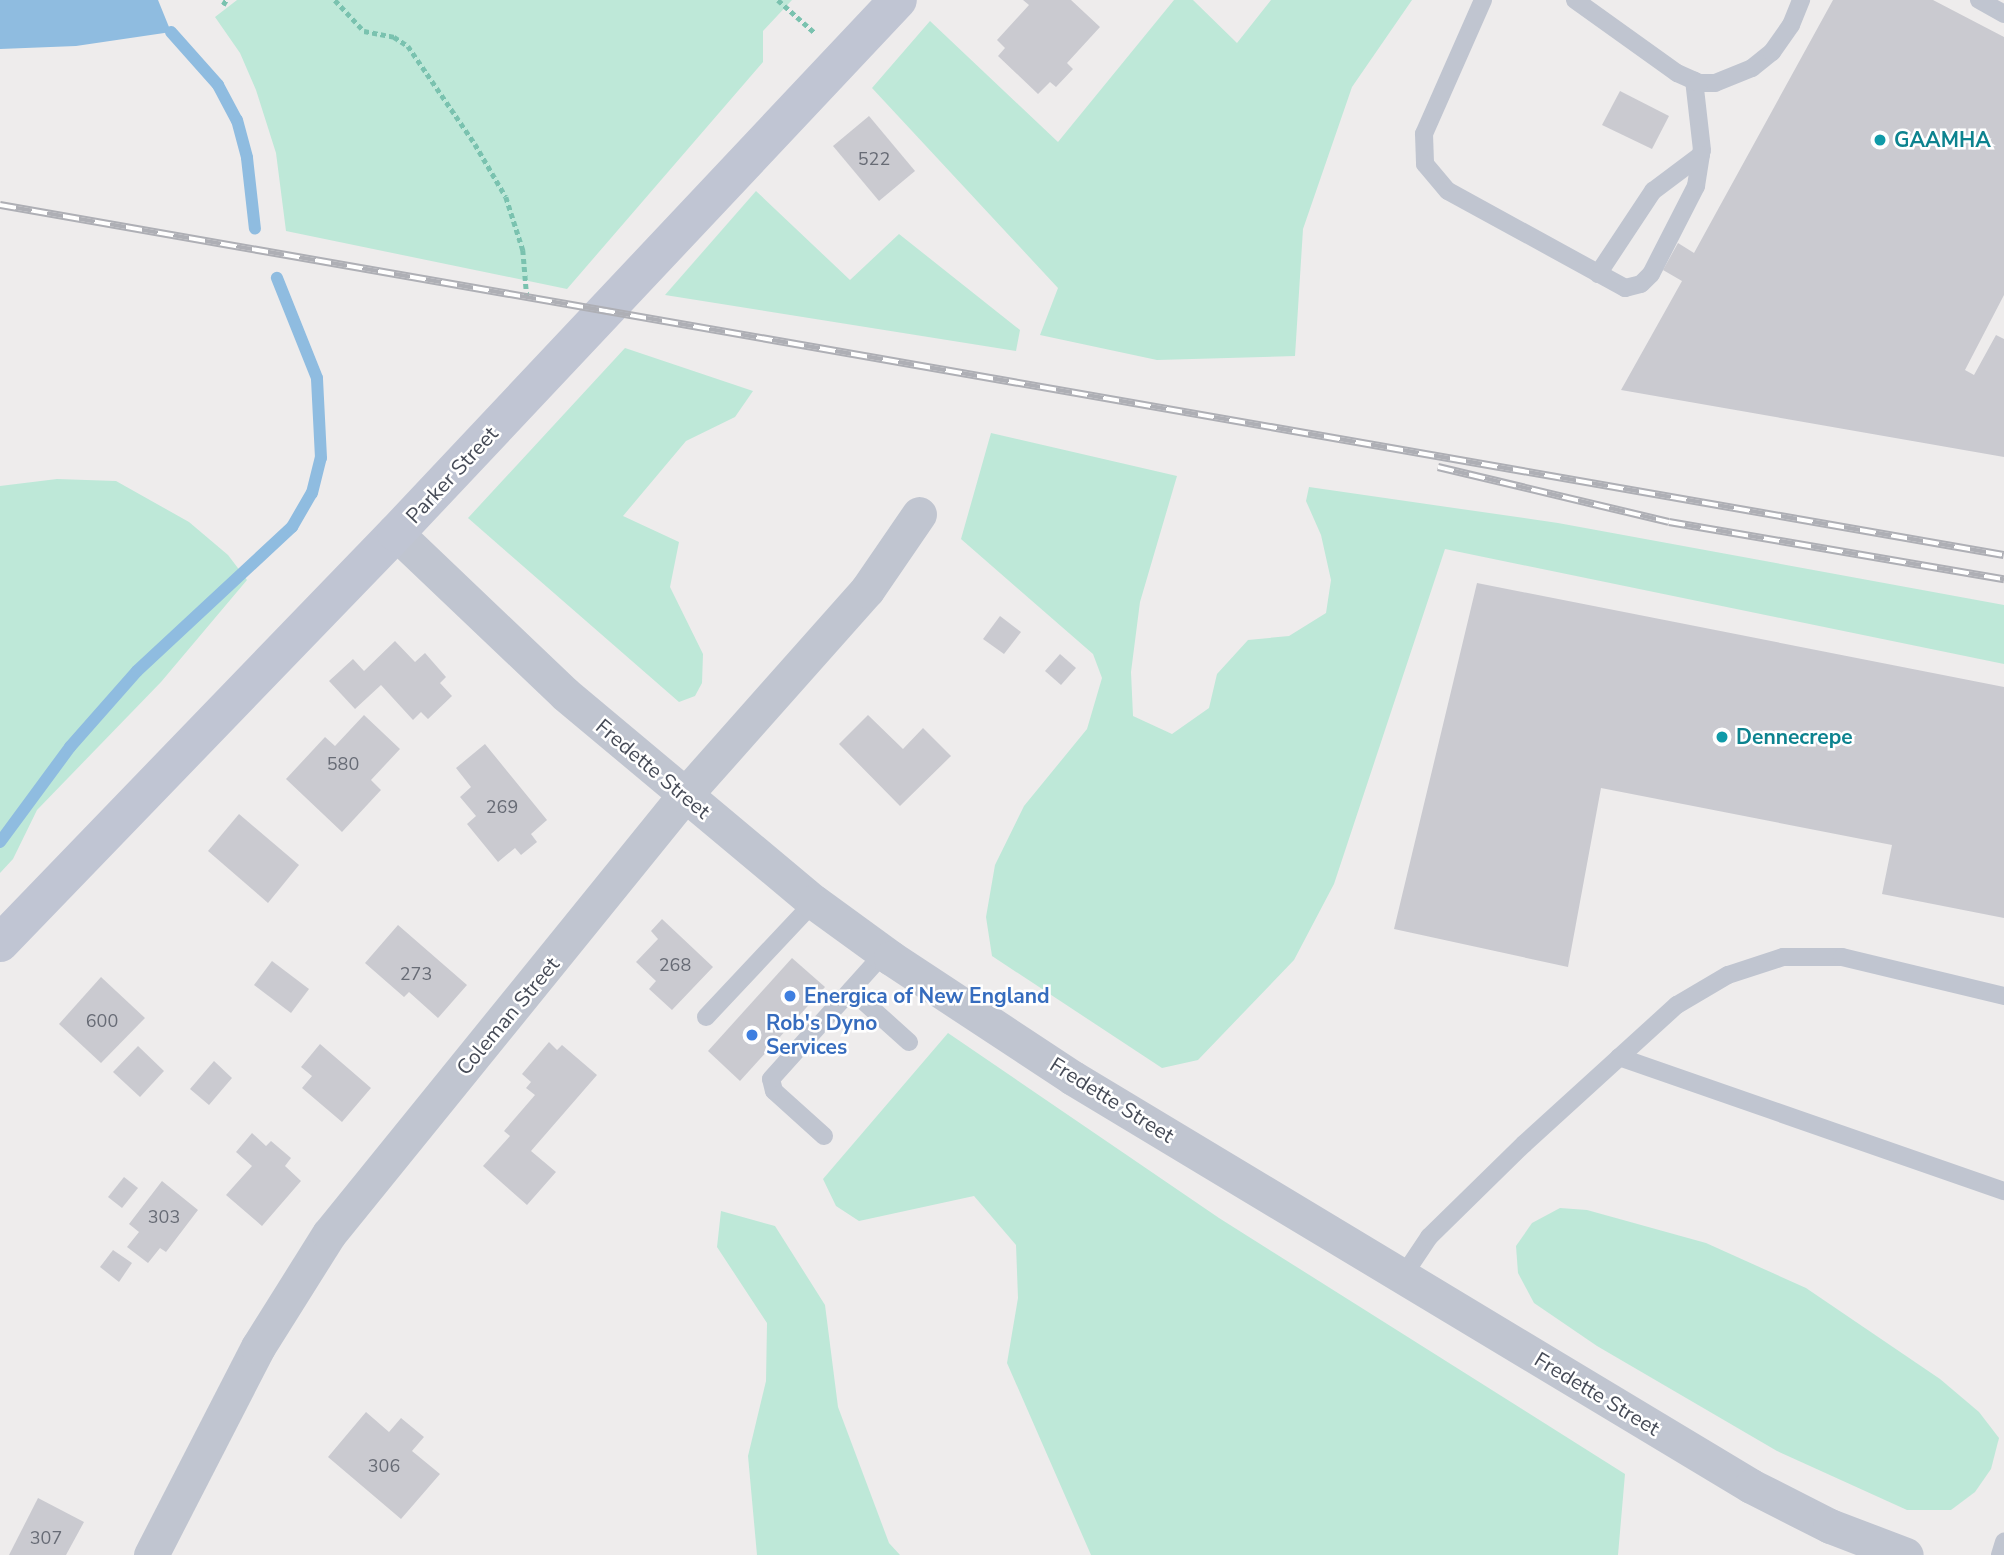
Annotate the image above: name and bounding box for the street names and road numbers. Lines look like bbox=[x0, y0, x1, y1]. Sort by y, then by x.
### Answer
street label: Parker Street bbox=[401, 421, 503, 529]
street label: Fredette Street bbox=[591, 714, 715, 824]
street label: Coleman Street bbox=[451, 952, 565, 1080]
street label: Fredette Street bbox=[1045, 1052, 1179, 1148]
street label: Fredette Street bbox=[1530, 1347, 1664, 1441]

